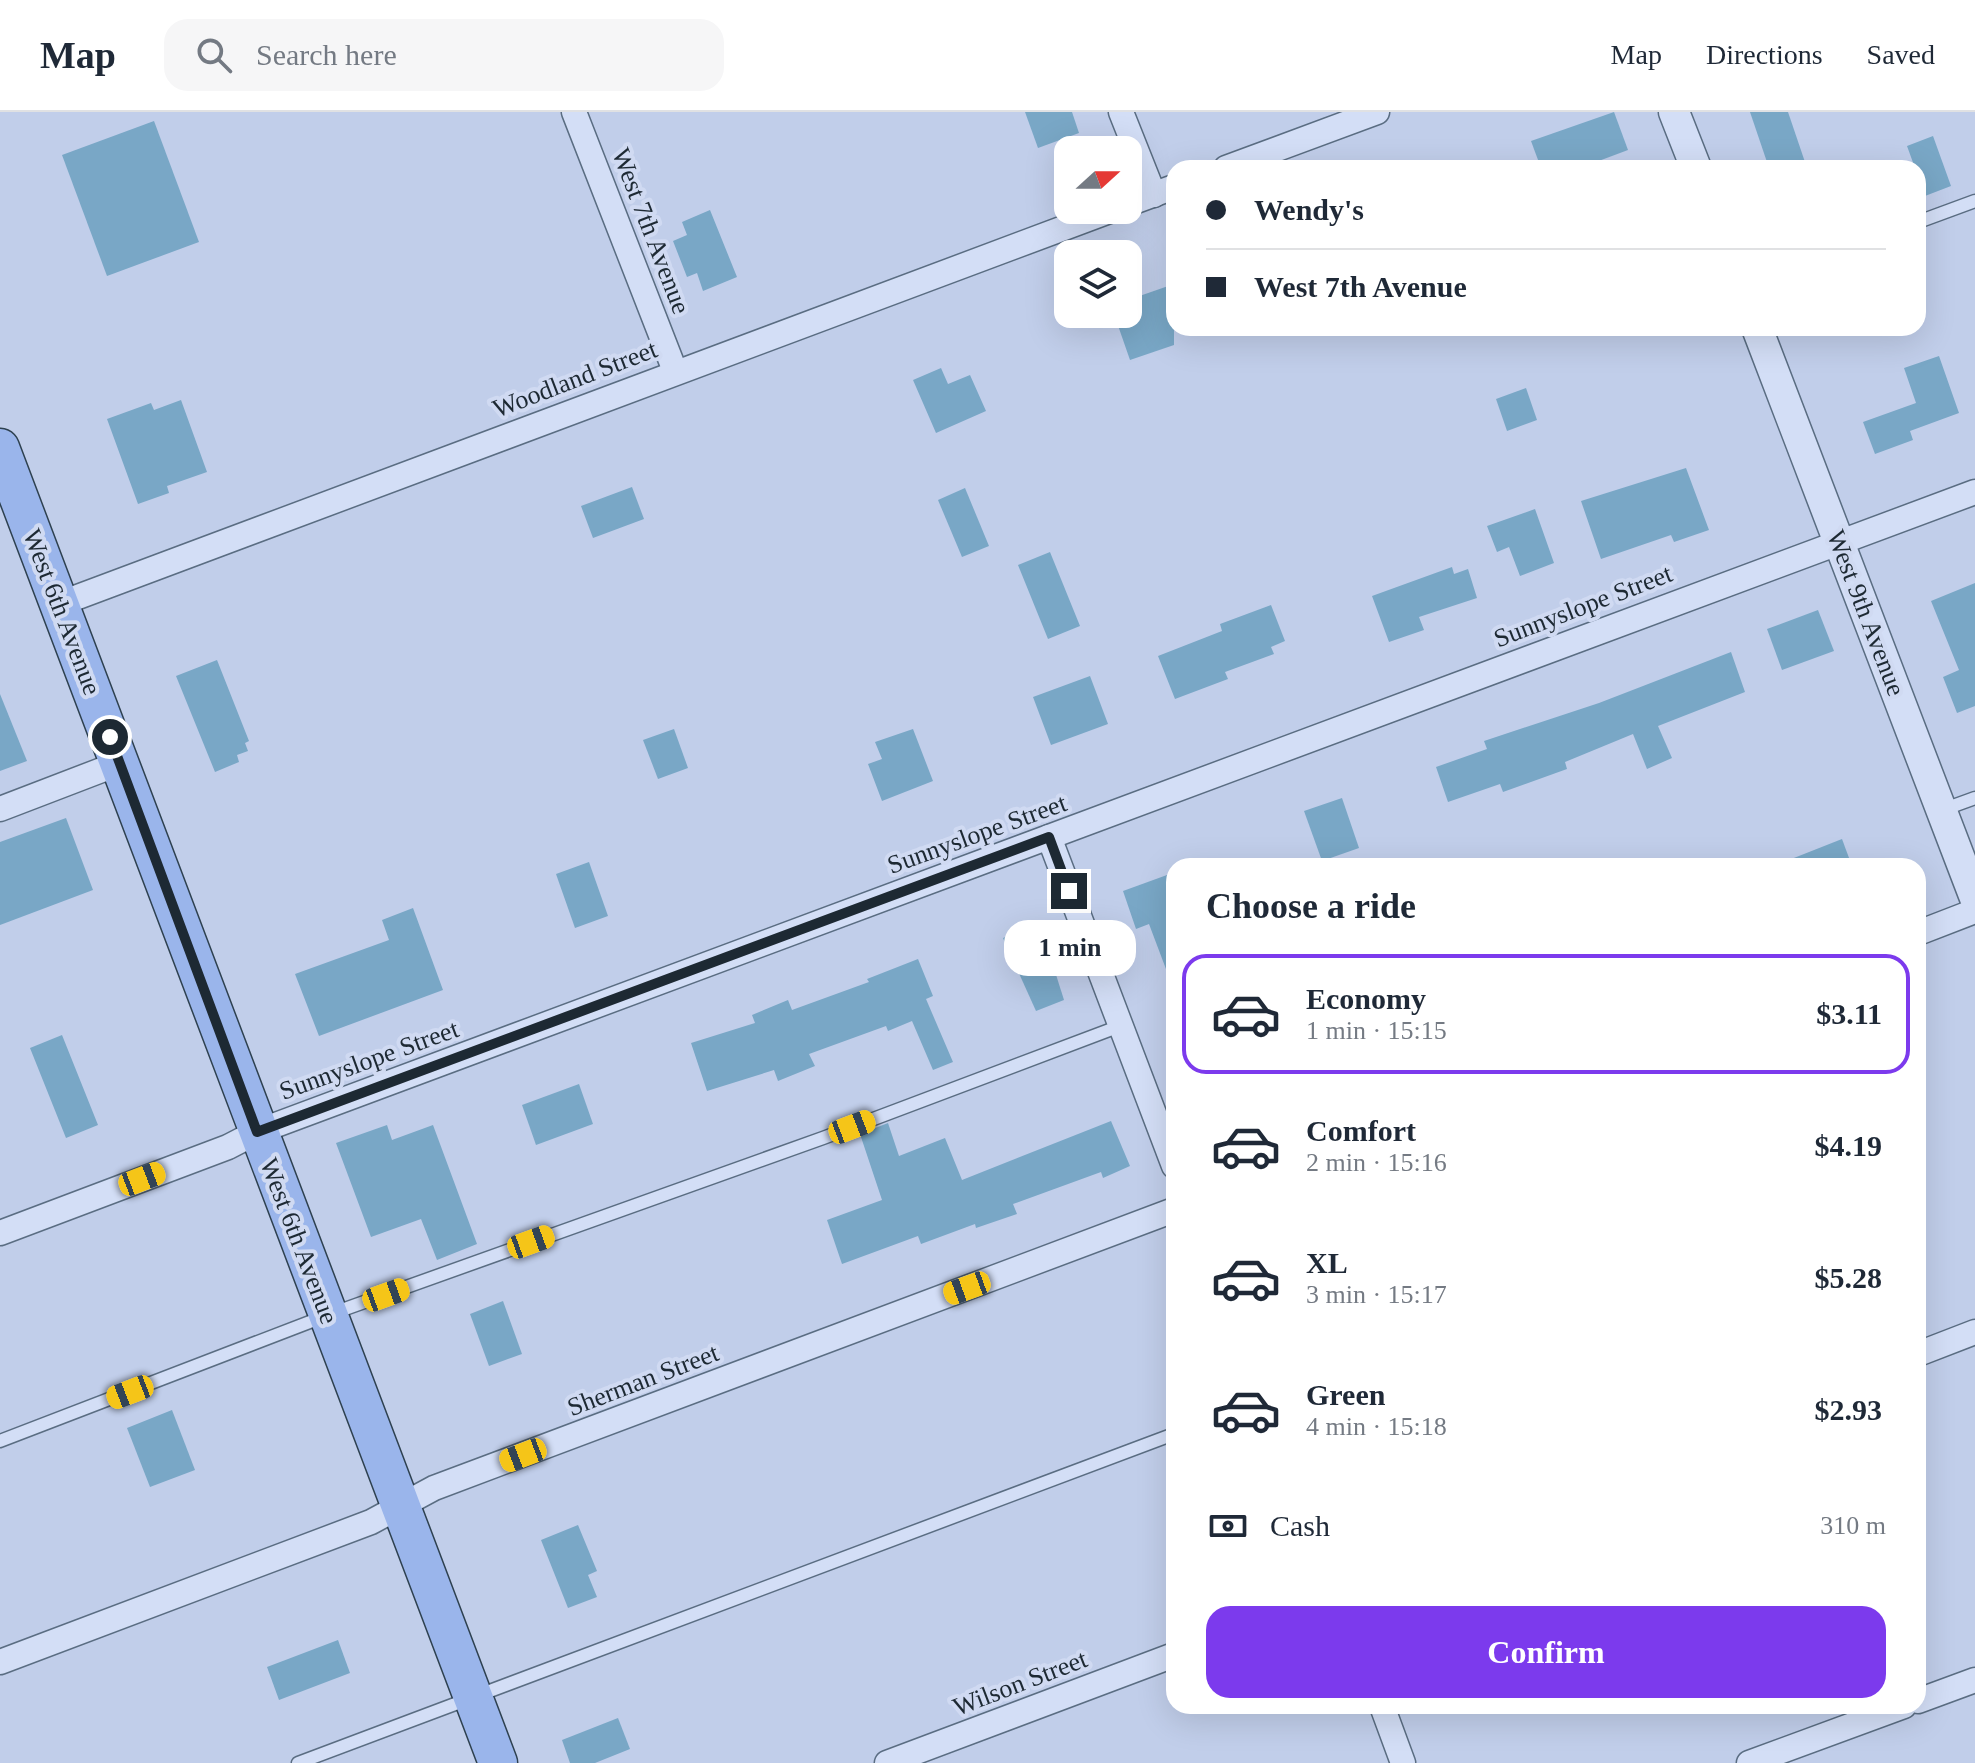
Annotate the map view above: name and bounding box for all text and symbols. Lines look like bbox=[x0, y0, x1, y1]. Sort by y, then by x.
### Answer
search box bbox=[164, 19, 724, 91]
icon: search bbox=[192, 33, 236, 77]
text: Map bbox=[40, 34, 116, 76]
text: Search here bbox=[256, 38, 397, 71]
text: Map bbox=[1611, 39, 1662, 70]
text: Directions bbox=[1706, 39, 1823, 70]
text: Saved bbox=[1867, 39, 1935, 70]
north arrow bbox=[1054, 136, 1142, 224]
map controls bbox=[1054, 136, 1142, 328]
street label: West 7th Avenue bbox=[606, 144, 696, 318]
text: Wendy's bbox=[1254, 193, 1364, 226]
button: layers bbox=[1054, 240, 1142, 328]
text: West 7th Avenue bbox=[1254, 270, 1467, 303]
street label: Woodland Street bbox=[489, 334, 662, 424]
street label: West 6th Avenue bbox=[17, 525, 107, 699]
street label: West 9th Avenue bbox=[1821, 526, 1911, 700]
street label: Sunnyslope Street bbox=[1490, 558, 1677, 653]
route start bbox=[92, 719, 128, 755]
street label: Sunnyslope Street bbox=[883, 788, 1071, 880]
route end bbox=[1051, 873, 1087, 909]
text: Choose a ride bbox=[1206, 886, 1416, 926]
callout: 1 min bbox=[1003, 919, 1135, 975]
text: 1 min bbox=[1039, 933, 1101, 962]
icon: car bbox=[1210, 978, 1282, 1050]
text: Economy bbox=[1306, 982, 1426, 1015]
text: $3.11 bbox=[1816, 997, 1882, 1030]
street label: Sunnyslope Street bbox=[275, 1014, 463, 1106]
text: 1 min · 15:15 bbox=[1306, 1016, 1447, 1045]
car bbox=[825, 1107, 879, 1147]
icon: car bbox=[1210, 1110, 1282, 1182]
text: Comfort bbox=[1306, 1114, 1416, 1147]
text: $4.19 bbox=[1815, 1129, 1882, 1162]
text: 2 min · 15:16 bbox=[1306, 1148, 1447, 1177]
street label: West 6th Avenue bbox=[254, 1154, 344, 1328]
car bbox=[115, 1159, 169, 1199]
car bbox=[504, 1223, 558, 1261]
icon: car bbox=[1210, 1242, 1282, 1314]
text: XL bbox=[1306, 1246, 1348, 1279]
text: $5.28 bbox=[1815, 1261, 1882, 1294]
car bbox=[940, 1269, 994, 1307]
car bbox=[359, 1276, 413, 1314]
text: 3 min · 15:17 bbox=[1306, 1280, 1447, 1309]
street label: Sherman Street bbox=[563, 1338, 723, 1422]
car bbox=[103, 1372, 157, 1412]
icon: car bbox=[1210, 1374, 1282, 1446]
text: Green bbox=[1306, 1378, 1385, 1411]
text: $2.93 bbox=[1815, 1393, 1882, 1426]
text: 4 min · 15:18 bbox=[1306, 1412, 1447, 1441]
car bbox=[496, 1435, 550, 1475]
icon: cash bbox=[1206, 1504, 1250, 1548]
text: Cash bbox=[1270, 1509, 1330, 1542]
text: 310 m bbox=[1820, 1511, 1886, 1540]
button: Confirm bbox=[1206, 1606, 1886, 1698]
street label: Wilson Street bbox=[949, 1644, 1092, 1722]

